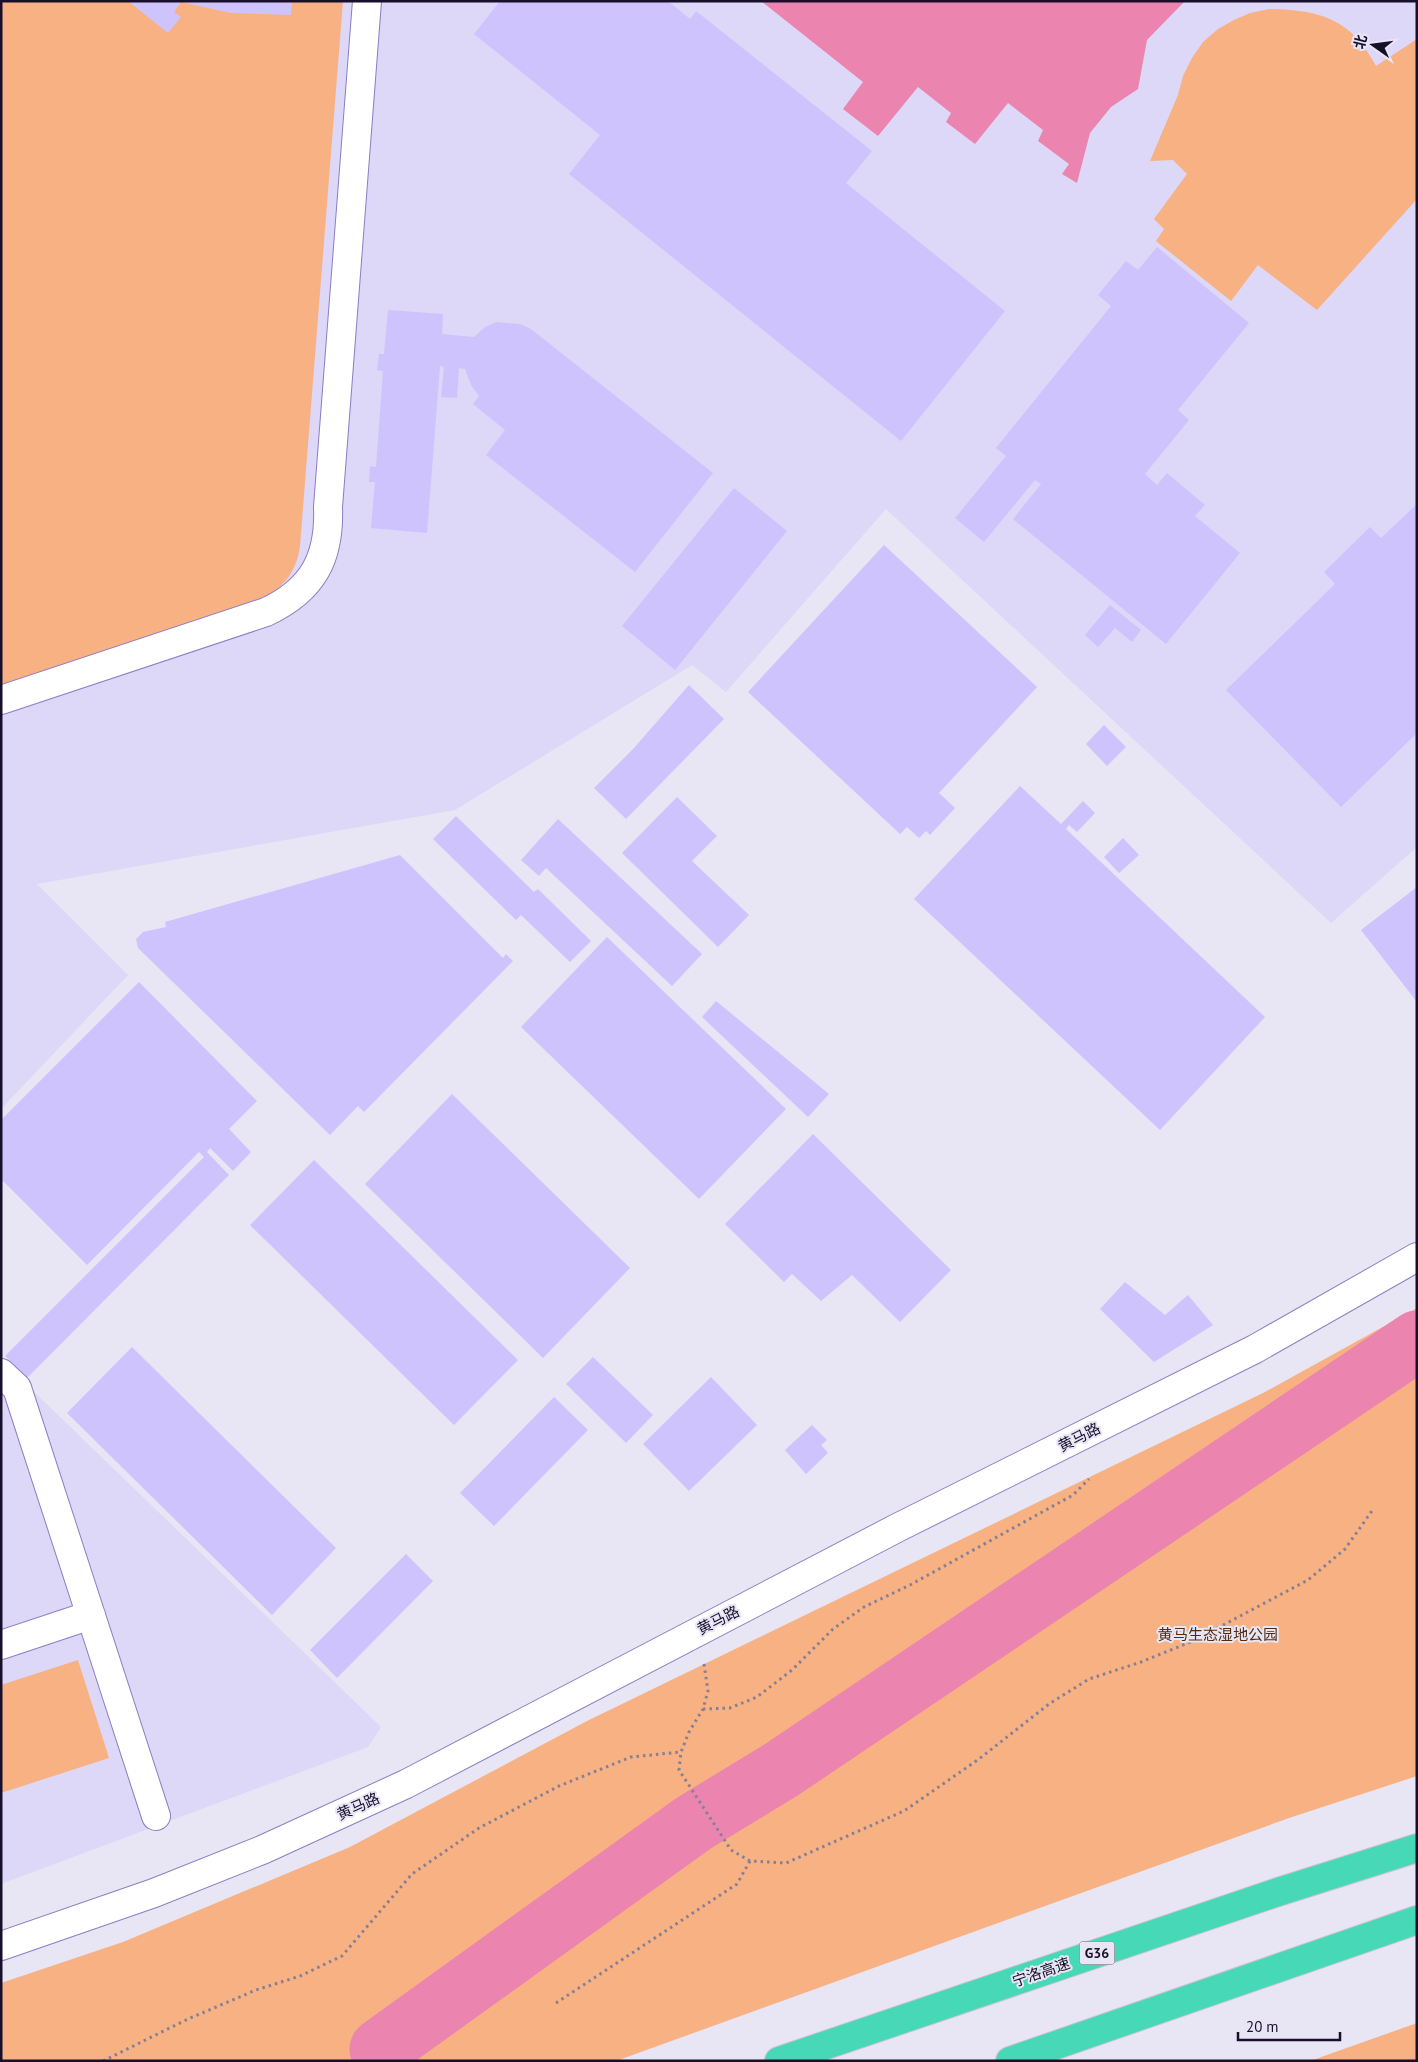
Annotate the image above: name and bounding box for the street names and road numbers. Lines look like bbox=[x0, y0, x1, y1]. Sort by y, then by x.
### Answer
street label: 黄马路 bbox=[1055, 1418, 1103, 1456]
street label: 黄马路 bbox=[694, 1601, 742, 1639]
street label: 黄马路 bbox=[334, 1788, 382, 1824]
road number: G36 bbox=[1080, 1942, 1114, 1965]
street label: 宁洛高速 bbox=[1010, 1953, 1072, 1991]

